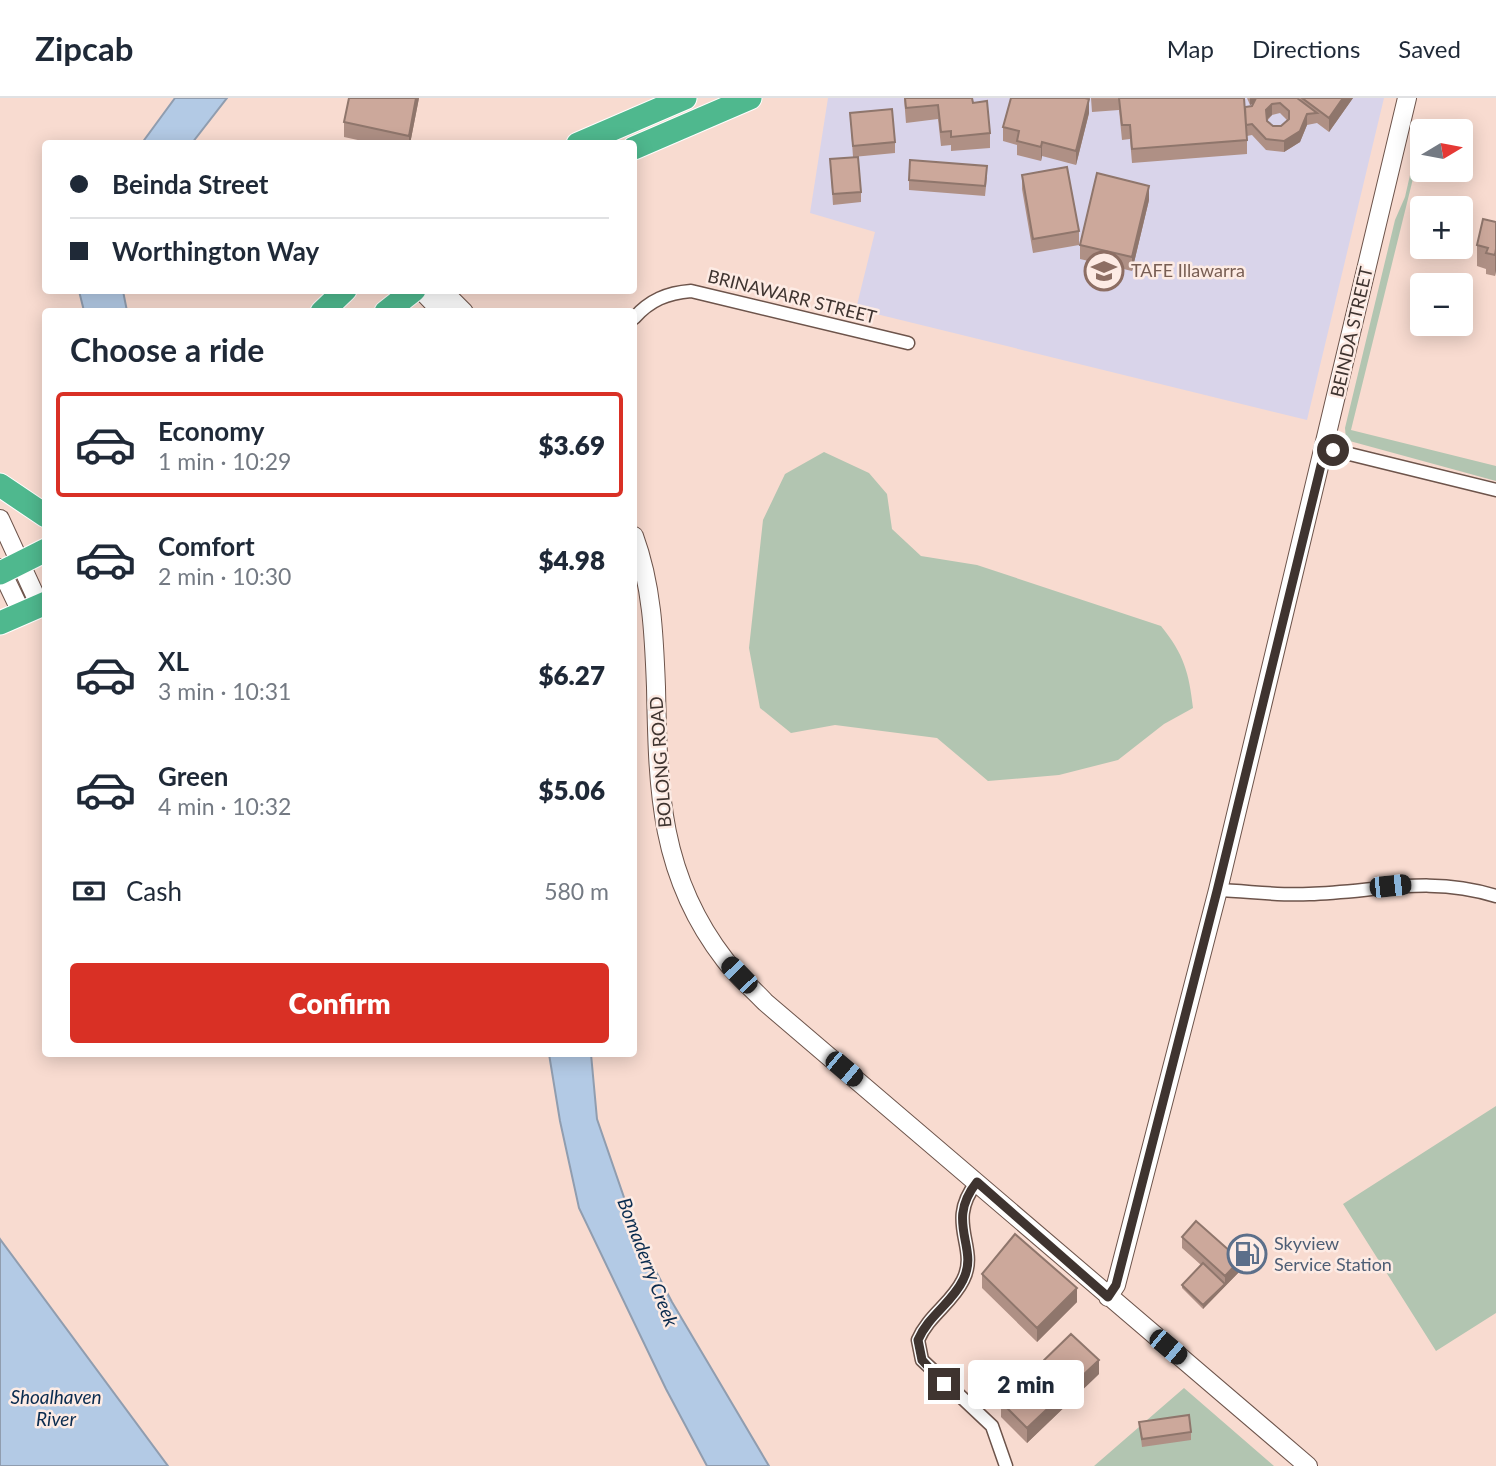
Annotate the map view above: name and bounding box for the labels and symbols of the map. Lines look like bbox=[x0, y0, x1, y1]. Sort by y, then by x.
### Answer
north arrow bbox=[1410, 119, 1474, 182]
school or university icon: TAFE Illawarra bbox=[1083, 250, 1125, 292]
place label: TAFE Illawarra bbox=[1131, 259, 1245, 281]
street label: BRINAWARR STREET bbox=[705, 264, 879, 328]
street label: BEINDA STREET bbox=[1325, 264, 1377, 399]
route start bbox=[1317, 434, 1349, 466]
street label: BOLONG ROAD bbox=[644, 696, 676, 829]
car bbox=[1369, 873, 1412, 899]
car bbox=[717, 953, 762, 997]
car bbox=[822, 1047, 867, 1091]
water label: Bomaderry Creek bbox=[613, 1194, 684, 1330]
place label: Skyview Service Station bbox=[1274, 1232, 1392, 1275]
fuel station icon: Skyview Service Station bbox=[1226, 1233, 1268, 1275]
car bbox=[1146, 1325, 1191, 1369]
callout: 2 min bbox=[968, 1360, 1084, 1408]
route end bbox=[928, 1368, 960, 1400]
water label: Shoalhaven River bbox=[10, 1385, 102, 1430]

